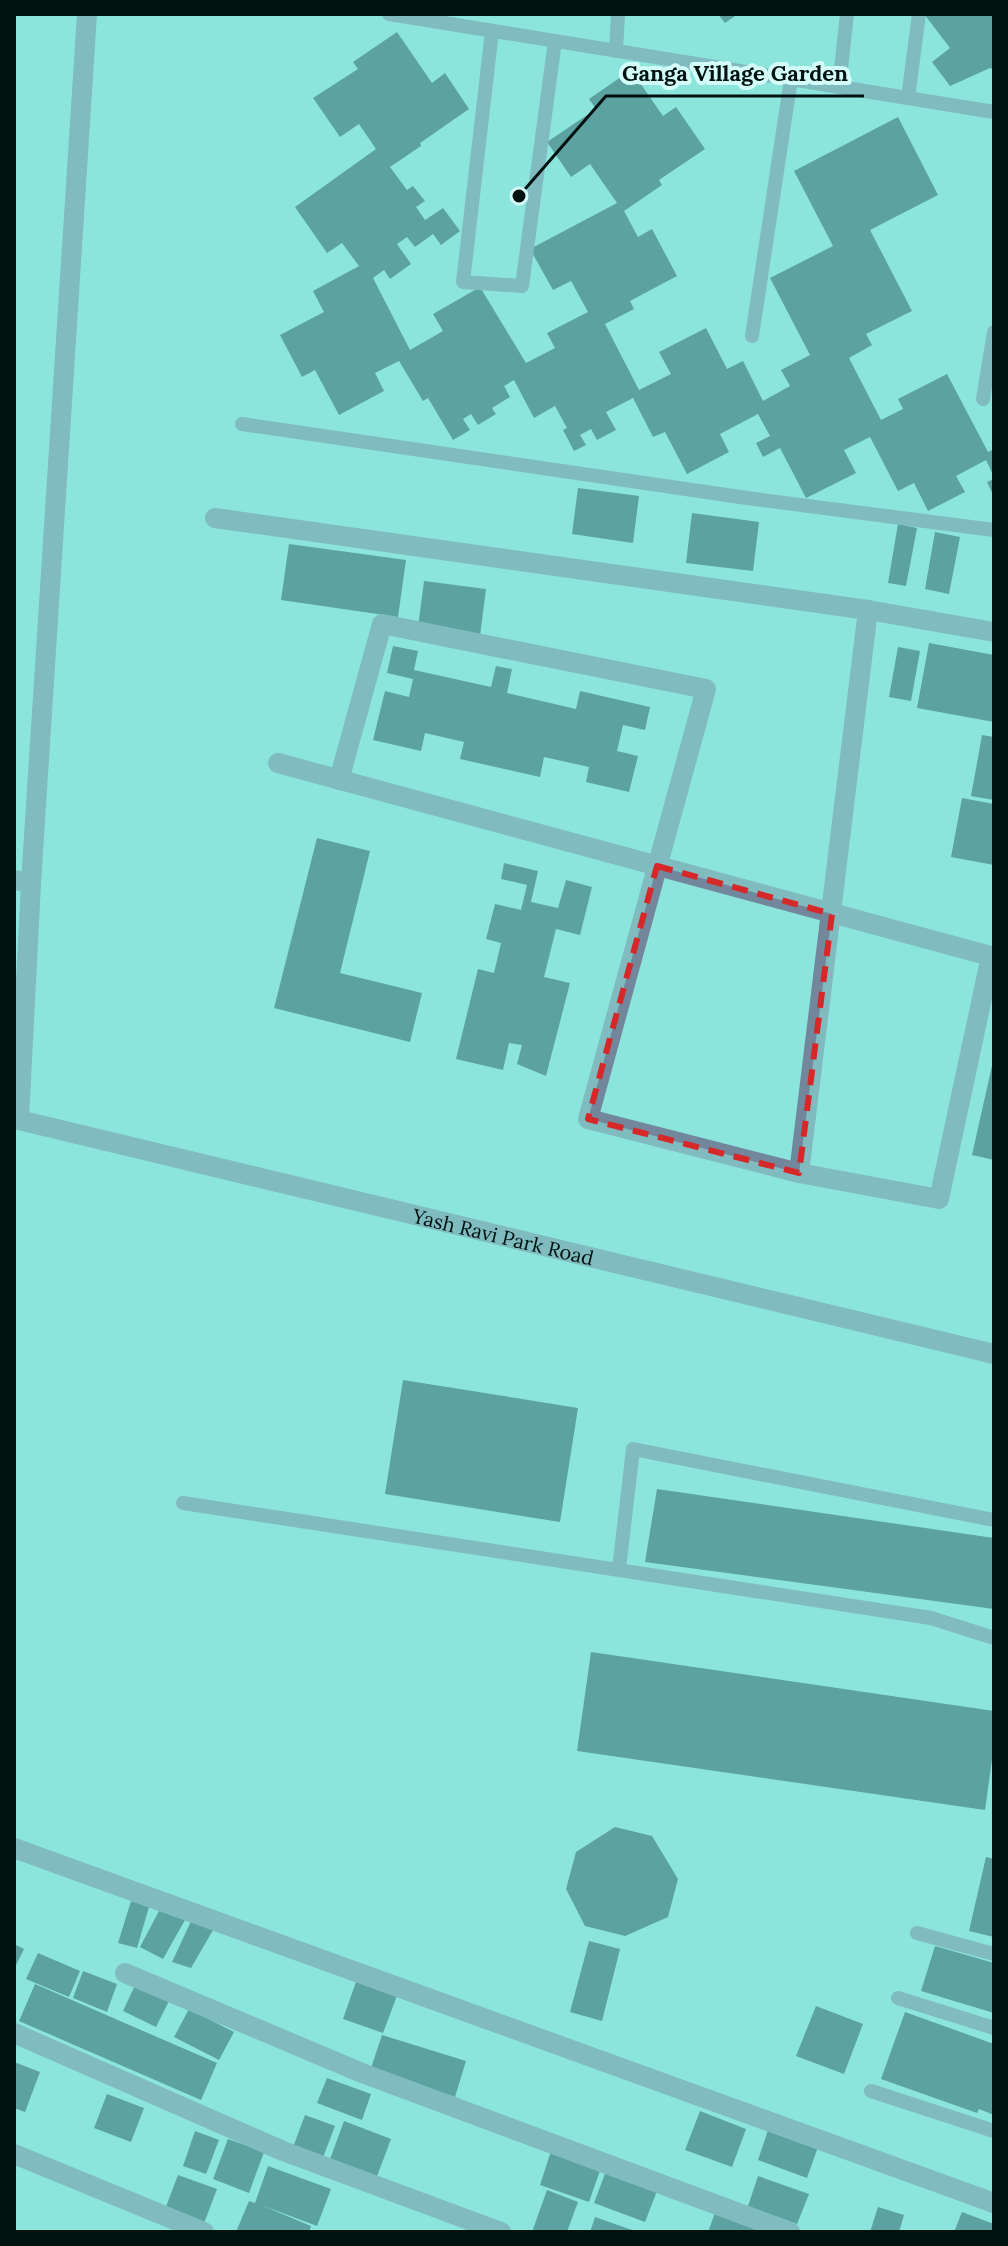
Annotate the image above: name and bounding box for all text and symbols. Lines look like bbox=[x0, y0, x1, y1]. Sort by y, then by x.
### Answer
callout: Ganga Village Garden bbox=[606, 50, 864, 96]
text: Ganga Village Garden bbox=[622, 59, 848, 87]
street label: Yash Ravi Park Road bbox=[409, 1202, 596, 1270]

